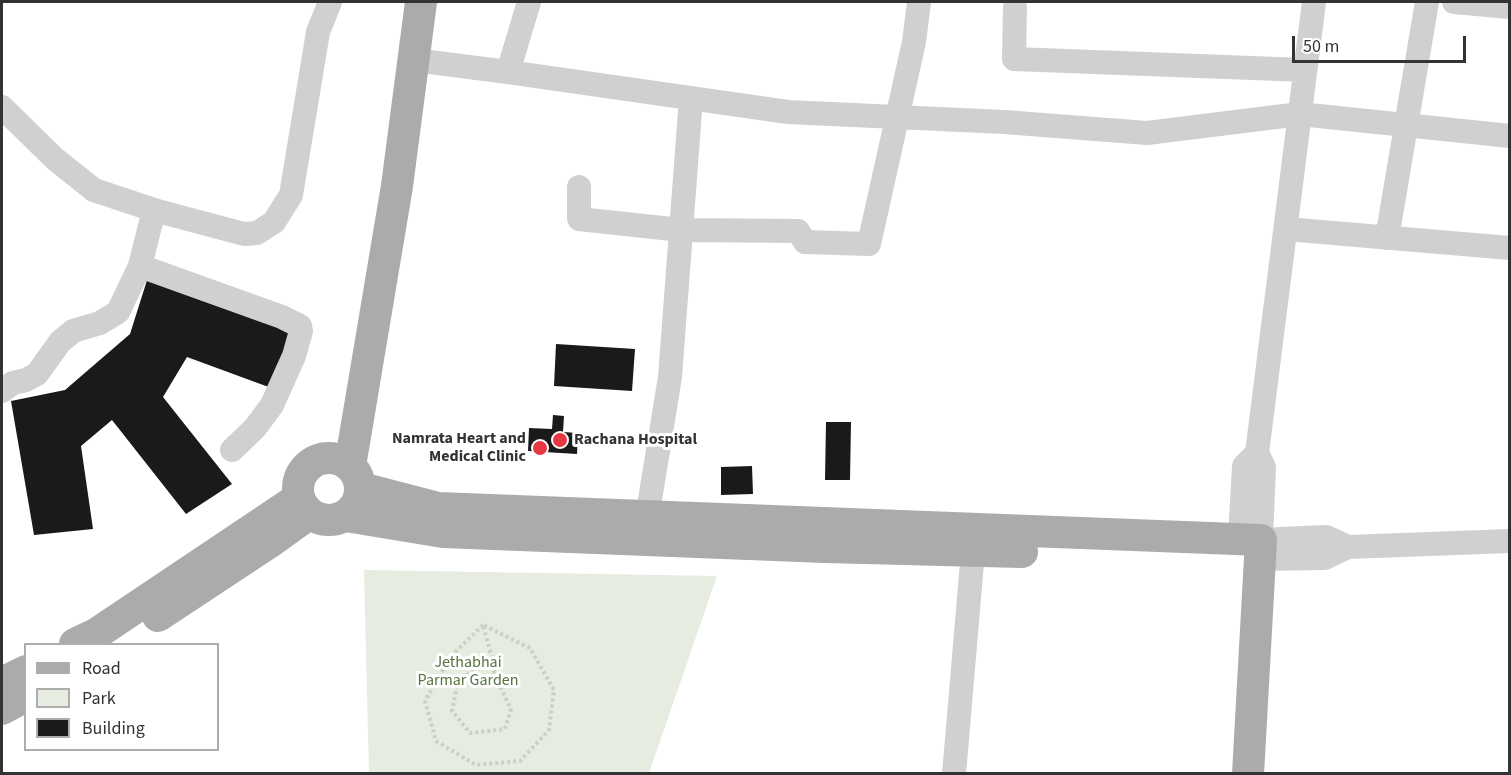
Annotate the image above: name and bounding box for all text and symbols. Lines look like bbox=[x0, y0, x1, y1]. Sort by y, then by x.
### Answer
scale bar bbox=[1295, 24, 1469, 62]
text: 50 m bbox=[1303, 34, 1339, 59]
place label: Namrata Heart and Medical Clinic bbox=[392, 429, 526, 467]
place label: Rachana Hospital bbox=[574, 430, 697, 450]
marker: Rachana Hospital bbox=[551, 431, 569, 449]
marker: Namrata Heart and Medical Clinic bbox=[531, 439, 549, 457]
legend bbox=[24, 643, 219, 751]
park label: Jethabhai Parmar Garden bbox=[418, 653, 518, 691]
text: Road bbox=[82, 656, 121, 681]
text: Park bbox=[82, 686, 116, 711]
text: Building bbox=[82, 716, 145, 741]

